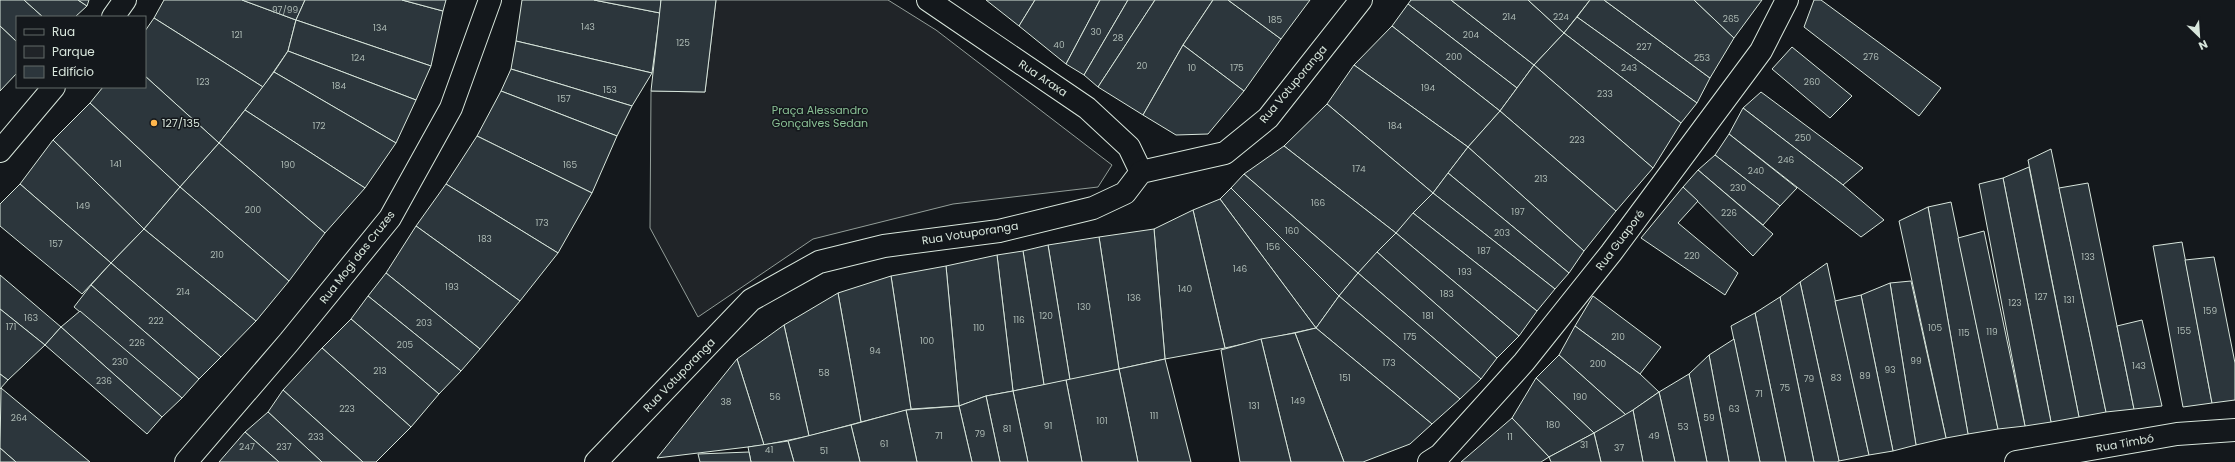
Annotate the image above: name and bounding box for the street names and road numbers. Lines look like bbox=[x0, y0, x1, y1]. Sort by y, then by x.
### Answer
street label: Rua Votuporanga bbox=[1256, 41, 1330, 127]
street label: Rua Araxa bbox=[1015, 56, 1071, 100]
street label: Rua Guaporé bbox=[1592, 206, 1648, 274]
street label: Rua Mogi das Cruzes bbox=[315, 207, 399, 307]
street label: Rua Votuporanga bbox=[921, 217, 1019, 249]
street label: Rua Votuporanga bbox=[639, 334, 719, 416]
street label: Rua Timbó bbox=[2095, 430, 2155, 456]

